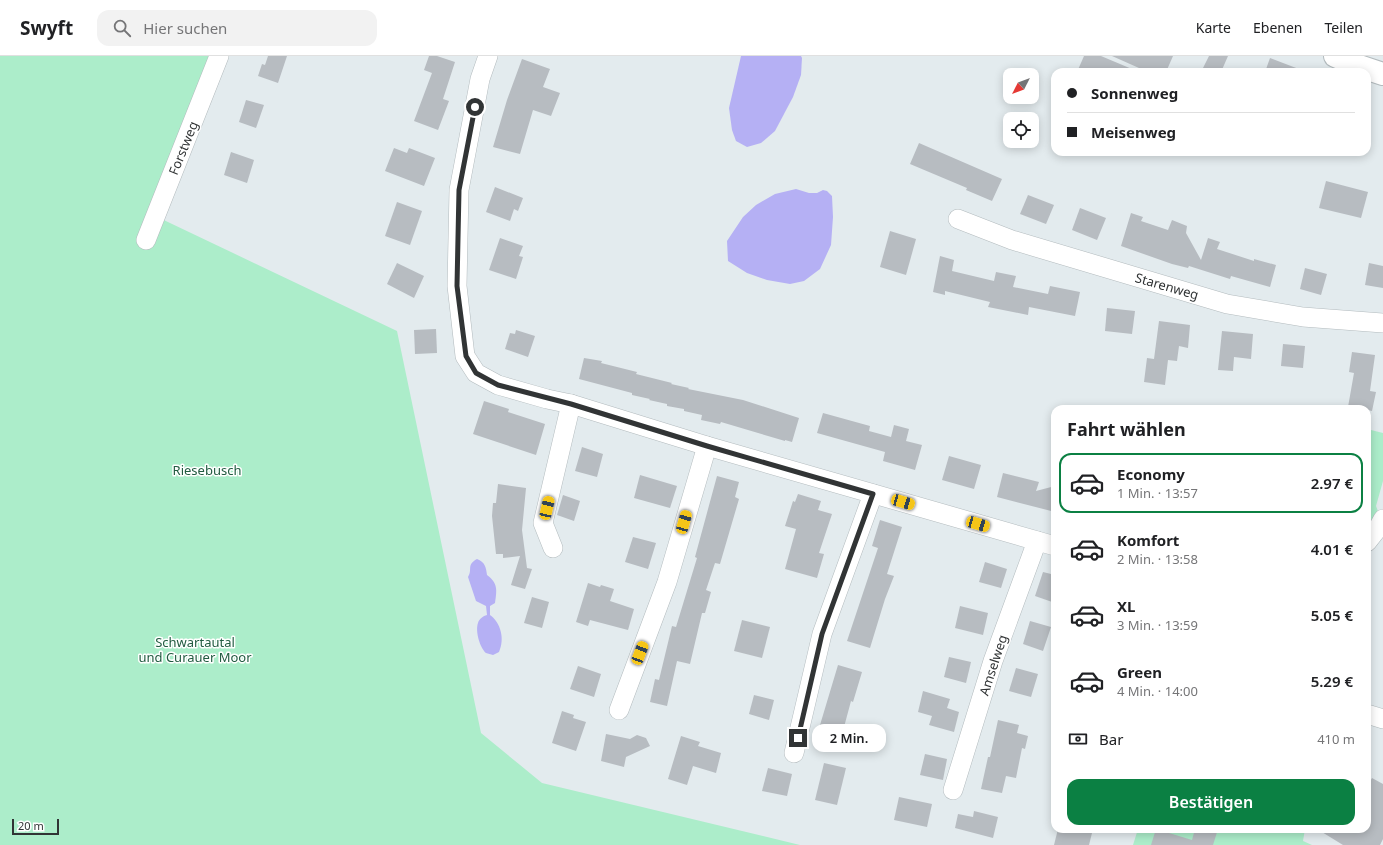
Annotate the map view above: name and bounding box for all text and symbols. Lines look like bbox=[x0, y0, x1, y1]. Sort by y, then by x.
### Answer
search box bbox=[97, 10, 377, 46]
text: Swyft bbox=[20, 15, 73, 41]
icon: search bbox=[111, 17, 133, 39]
text: Hier suchen bbox=[143, 18, 227, 38]
text: Karte bbox=[1196, 18, 1231, 37]
text: Ebenen bbox=[1253, 18, 1303, 37]
text: Teilen bbox=[1325, 18, 1363, 37]
north arrow bbox=[1003, 68, 1039, 104]
map controls bbox=[1003, 68, 1039, 148]
text: Sonnenweg bbox=[1091, 83, 1178, 103]
route start bbox=[466, 98, 484, 116]
button: locate bbox=[1003, 112, 1039, 148]
street label: Forstweg bbox=[164, 118, 202, 178]
text: Meisenweg bbox=[1091, 122, 1176, 142]
street label: Starenweg bbox=[1133, 268, 1201, 304]
text: Fahrt wählen bbox=[1067, 417, 1186, 441]
park label: Riesebusch bbox=[173, 461, 241, 479]
text: Economy bbox=[1117, 464, 1185, 484]
icon: car bbox=[1069, 465, 1105, 501]
text: 2.97 € bbox=[1311, 473, 1353, 493]
text: 1 Min. · 13:57 bbox=[1117, 484, 1198, 502]
car bbox=[890, 493, 916, 511]
car bbox=[538, 495, 556, 521]
car bbox=[675, 509, 693, 535]
car bbox=[965, 515, 991, 533]
text: Komfort bbox=[1117, 530, 1179, 550]
icon: car bbox=[1069, 531, 1105, 567]
text: 4.01 € bbox=[1311, 539, 1353, 559]
text: 2 Min. · 13:58 bbox=[1117, 550, 1198, 568]
text: XL bbox=[1117, 596, 1135, 616]
icon: car bbox=[1069, 597, 1105, 633]
text: 5.05 € bbox=[1311, 605, 1353, 625]
text: 3 Min. · 13:59 bbox=[1117, 616, 1198, 634]
street label: Amselweg bbox=[975, 632, 1011, 698]
park label: Schwartautal und Curauer Moor bbox=[138, 633, 252, 666]
car bbox=[630, 640, 650, 666]
text: Green bbox=[1117, 662, 1162, 682]
icon: car bbox=[1069, 663, 1105, 699]
text: 5.29 € bbox=[1311, 671, 1353, 691]
text: 4 Min. · 14:00 bbox=[1117, 682, 1198, 700]
callout: 2 Min. bbox=[812, 724, 886, 752]
icon: cash bbox=[1067, 728, 1089, 750]
route end bbox=[789, 729, 807, 747]
text: 2 Min. bbox=[830, 729, 868, 747]
text: Bar bbox=[1099, 729, 1123, 749]
text: 410 m bbox=[1317, 730, 1355, 748]
button: Bestätigen bbox=[1067, 779, 1355, 825]
scale bar bbox=[12, 817, 59, 836]
text: 20 m bbox=[18, 818, 44, 833]

